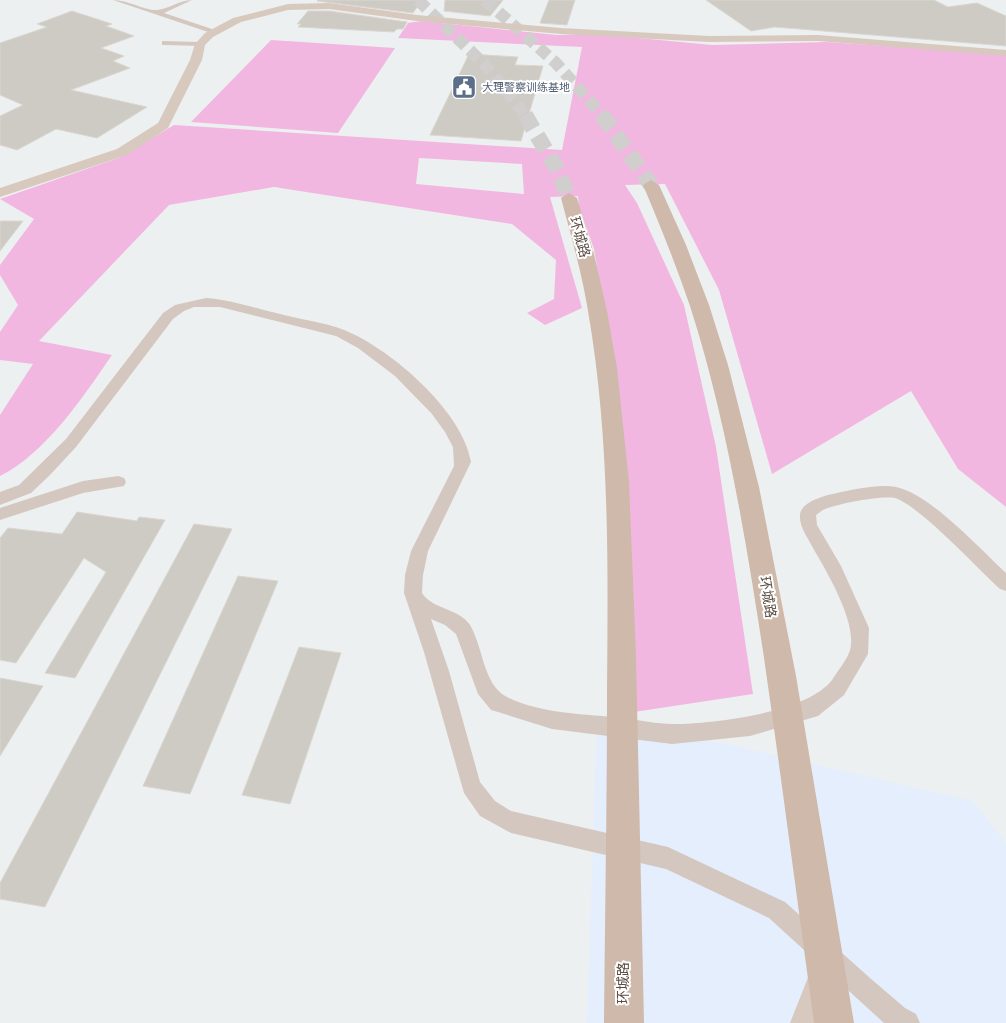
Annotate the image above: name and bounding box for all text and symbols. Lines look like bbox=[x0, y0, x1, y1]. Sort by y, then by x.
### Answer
public building icon: 大理警察训练基地 bbox=[451, 74, 477, 100]
place label: 大理警察训练基地 bbox=[482, 80, 570, 94]
street label: 环城路 bbox=[566, 214, 594, 260]
street label: 环城路 bbox=[756, 575, 780, 619]
street label: 环城路 bbox=[614, 962, 632, 1004]

